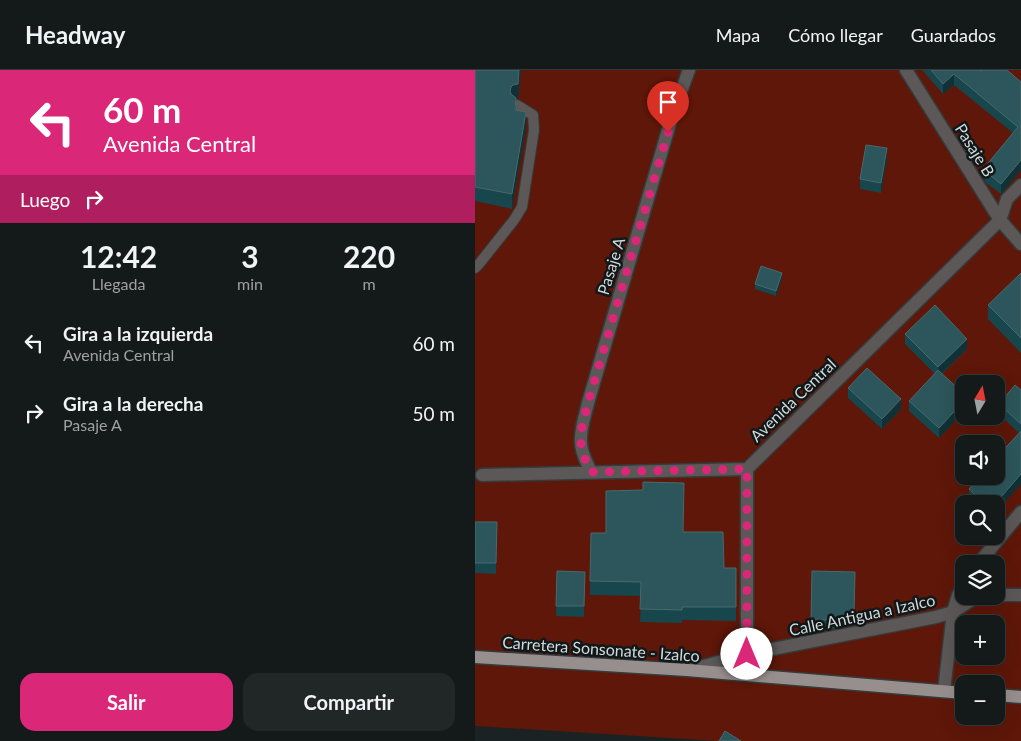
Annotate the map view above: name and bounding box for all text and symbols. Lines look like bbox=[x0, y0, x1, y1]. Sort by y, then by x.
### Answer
text: Headway bbox=[25, 20, 125, 49]
text: Mapa bbox=[716, 24, 760, 46]
text: Cómo llegar bbox=[788, 24, 883, 46]
text: Guardados bbox=[911, 24, 996, 46]
pin bbox=[647, 81, 689, 132]
text: 60 m bbox=[103, 88, 181, 130]
icon: arrive bbox=[654, 88, 682, 116]
icon: left bbox=[20, 90, 85, 155]
street label: Pasaje B bbox=[952, 120, 999, 180]
text: Avenida Central bbox=[103, 130, 256, 157]
icon: right bbox=[80, 185, 108, 213]
text: Luego bbox=[20, 188, 70, 211]
street label: Pasaje A bbox=[593, 235, 628, 297]
text: 12:42 bbox=[80, 238, 157, 274]
text: 3 bbox=[241, 238, 259, 274]
text: 220 bbox=[343, 238, 395, 274]
text: Llegada bbox=[92, 274, 145, 293]
text: min bbox=[237, 274, 263, 293]
text: m bbox=[362, 274, 376, 293]
text: Gira a la izquierda bbox=[63, 322, 213, 345]
icon: left bbox=[20, 329, 48, 357]
text: 60 m bbox=[412, 332, 455, 355]
text: Avenida Central bbox=[63, 345, 174, 364]
street label: Avenida Central bbox=[746, 354, 839, 445]
north arrow bbox=[955, 375, 1005, 425]
map controls bbox=[955, 375, 1005, 725]
text: Gira a la derecha bbox=[63, 392, 203, 415]
icon: right bbox=[20, 399, 48, 427]
text: 50 m bbox=[412, 402, 455, 425]
text: Pasaje A bbox=[63, 415, 122, 434]
button: sound bbox=[955, 435, 1005, 485]
button: search bbox=[955, 495, 1005, 545]
button: layers bbox=[955, 555, 1005, 605]
street label: Calle Antigua a Izalco bbox=[787, 590, 937, 639]
button: + bbox=[955, 615, 1005, 665]
position arrow bbox=[720, 627, 772, 679]
street label: Carretera Sonsonate - Izalco bbox=[502, 632, 700, 665]
button: Salir bbox=[20, 673, 233, 731]
button: Compartir bbox=[243, 673, 455, 731]
button: − bbox=[955, 675, 1005, 725]

